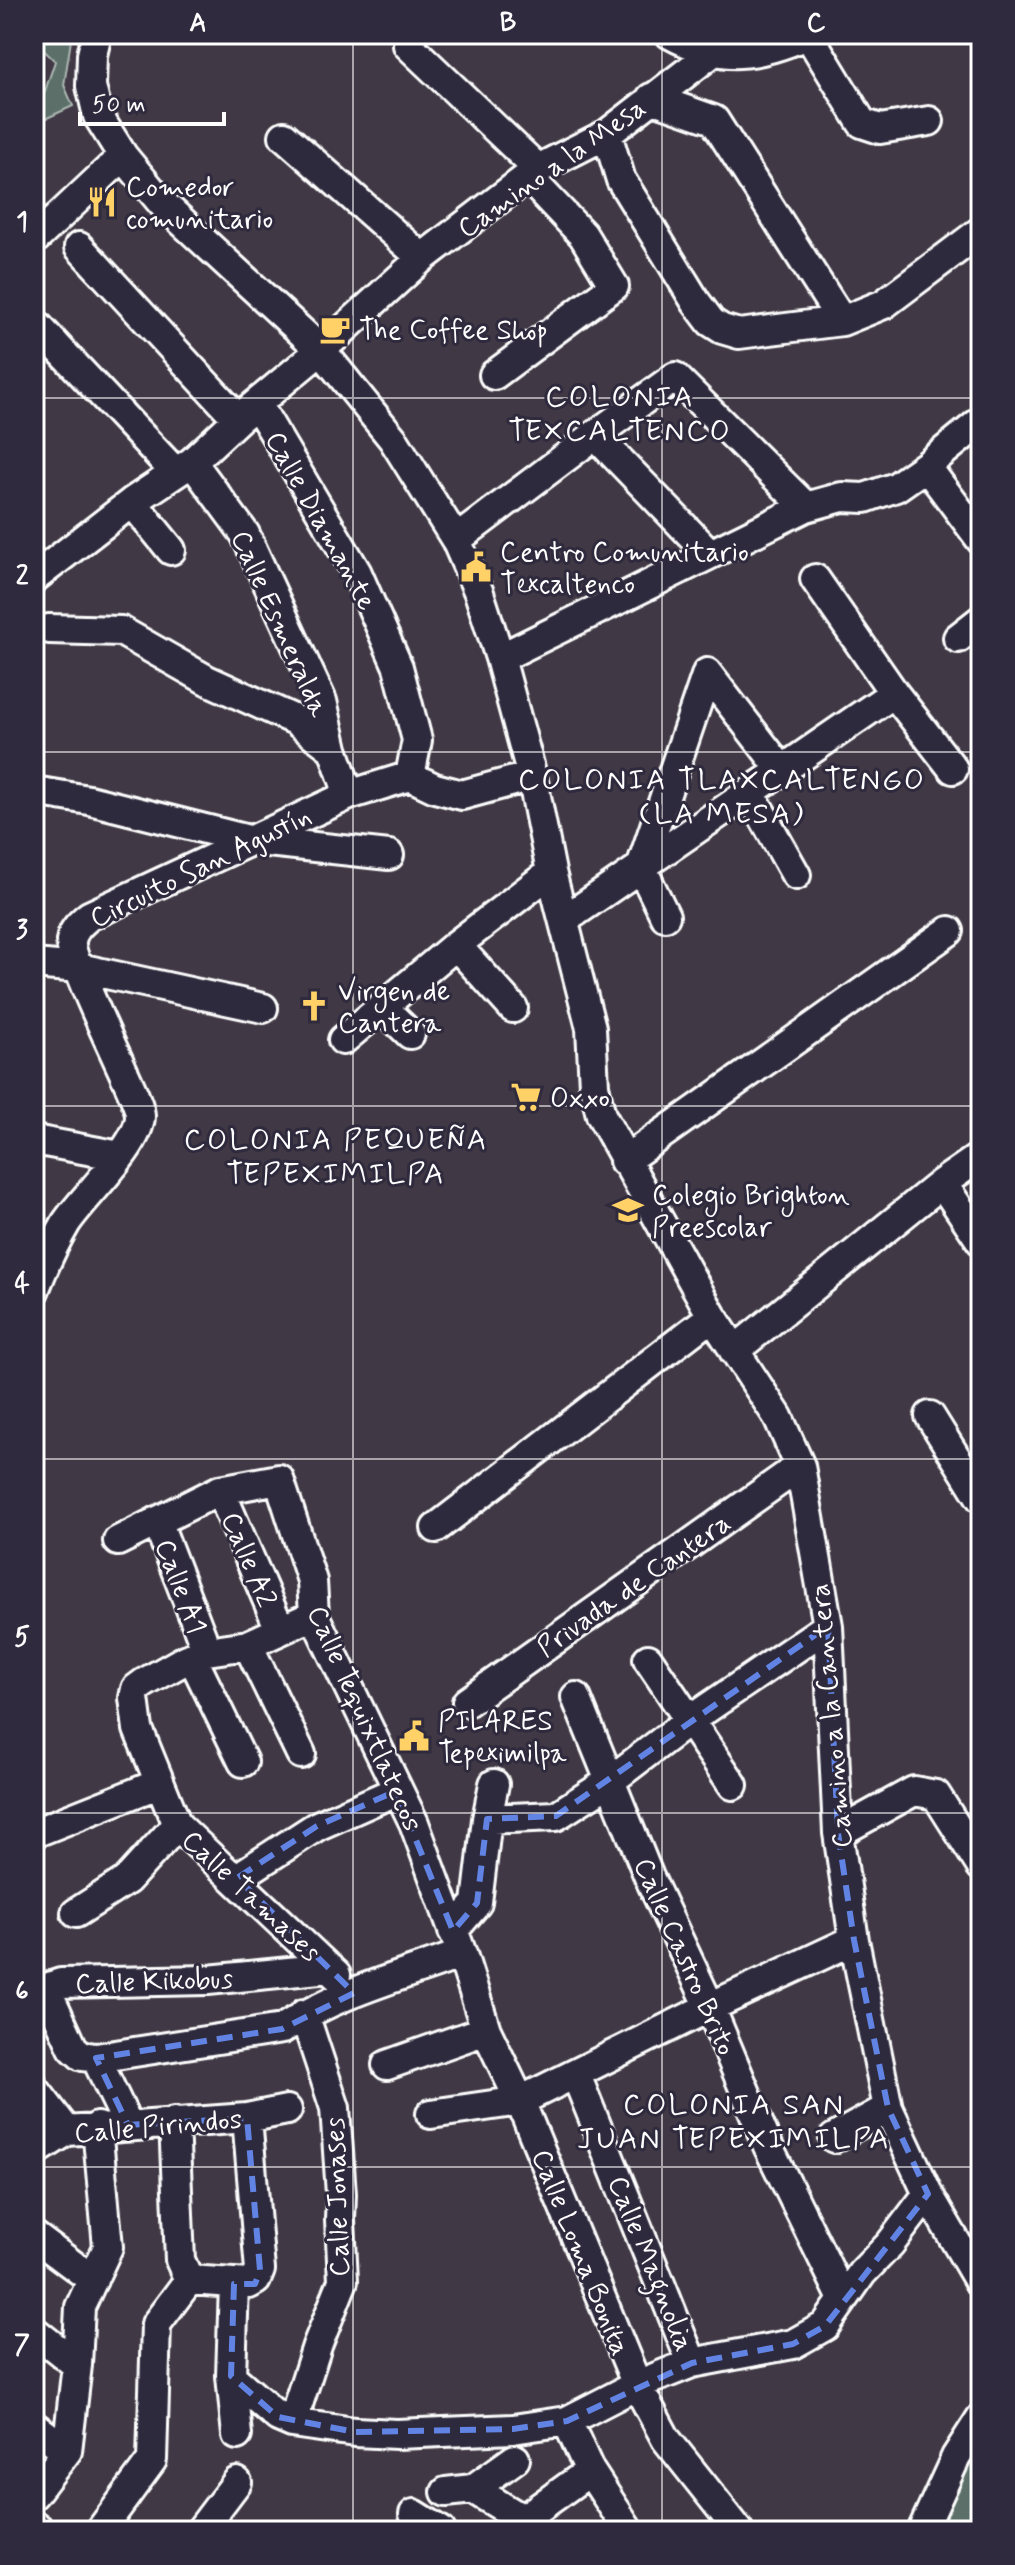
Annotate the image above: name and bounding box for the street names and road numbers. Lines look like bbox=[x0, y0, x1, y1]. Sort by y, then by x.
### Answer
street label: Camino a la Mesa bbox=[451, 90, 654, 248]
street label: Calle Diamante bbox=[255, 425, 384, 617]
street label: Calle Esmeralda bbox=[221, 525, 336, 723]
street label: Circuito San Agustín bbox=[84, 799, 318, 938]
street label: Privada de Cantera bbox=[530, 1505, 739, 1667]
street label: Calle A2 bbox=[211, 1507, 284, 1613]
street label: Calle A1 bbox=[145, 1534, 215, 1639]
street label: Camino a la Cantera bbox=[802, 1582, 862, 1850]
street label: Calle Tequixtlatecos bbox=[297, 1600, 430, 1838]
street label: Calle Tamases bbox=[173, 1823, 328, 1971]
street label: Calle Castro Brito bbox=[624, 1852, 744, 2062]
street label: Calle Kikobus bbox=[74, 1961, 234, 2004]
street label: Calle Pirindos bbox=[73, 2102, 244, 2153]
street label: Calle Jonases bbox=[317, 2117, 360, 2277]
street label: Calle Loma Bonita bbox=[521, 2144, 638, 2362]
street label: Calle Magnolia bbox=[595, 2171, 702, 2358]

